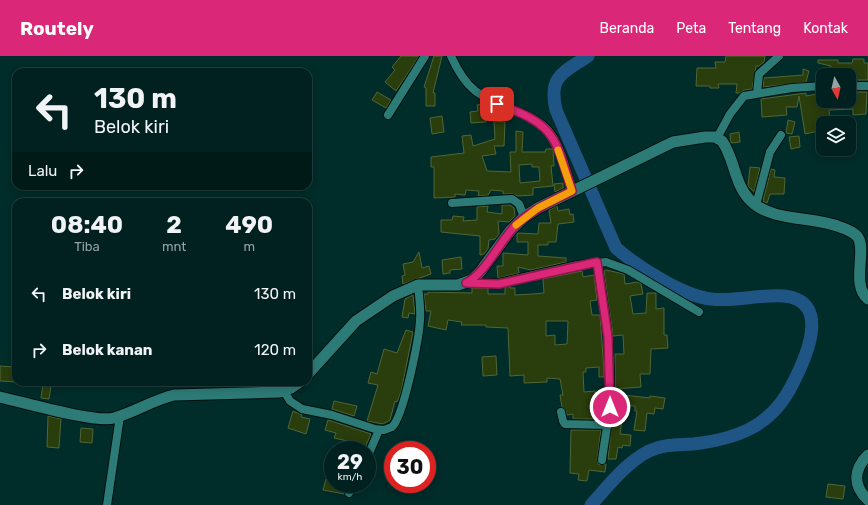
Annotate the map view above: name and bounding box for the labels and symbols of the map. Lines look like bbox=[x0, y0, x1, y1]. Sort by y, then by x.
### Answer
north arrow bbox=[816, 68, 856, 108]
pin bbox=[480, 87, 514, 121]
position arrow bbox=[589, 386, 631, 428]
speed limit sign: 30 bbox=[384, 441, 436, 493]

